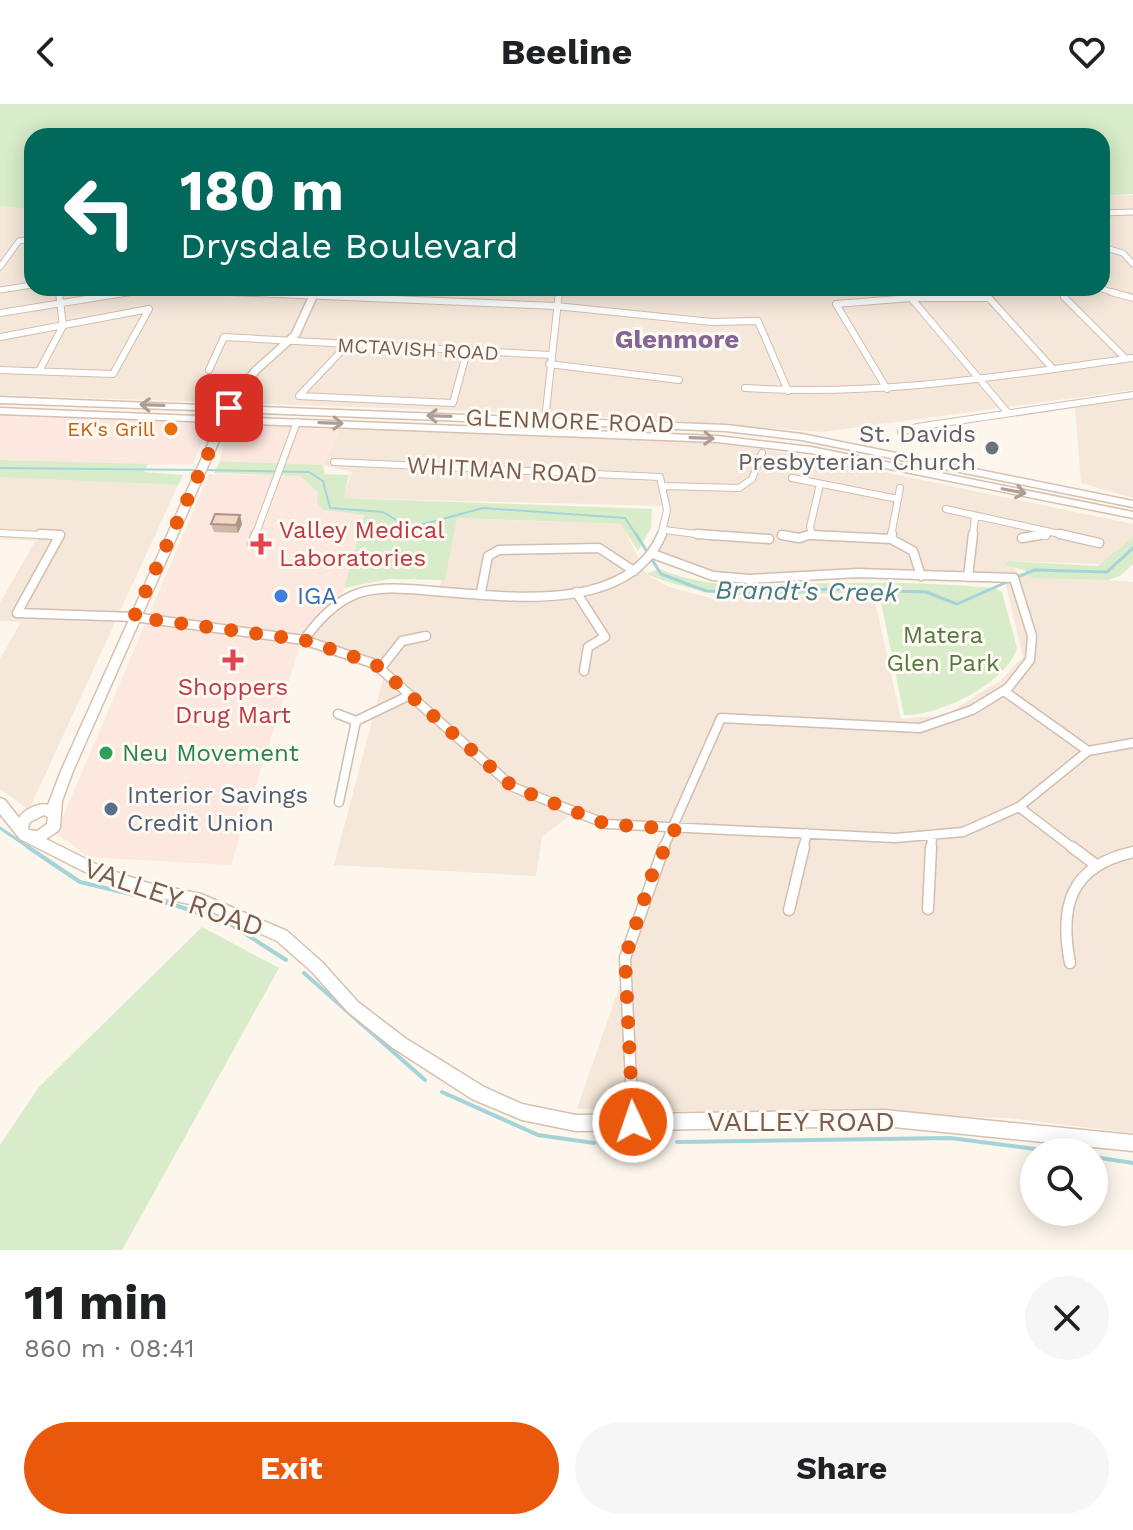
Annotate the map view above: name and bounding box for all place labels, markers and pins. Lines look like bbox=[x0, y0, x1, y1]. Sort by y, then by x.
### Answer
pin bbox=[195, 374, 263, 442]
place label: EK's Grill bbox=[67, 417, 155, 441]
marker: EK's Grill bbox=[162, 420, 180, 438]
place label: St. Davids Presbyterian Church bbox=[738, 420, 976, 476]
marker: St. Davids Presbyterian Church bbox=[983, 439, 1001, 457]
place label: Valley Medical Laboratories bbox=[279, 516, 445, 572]
marker: Valley Medical Laboratories bbox=[250, 533, 272, 555]
place label: IGA bbox=[297, 582, 337, 610]
marker: IGA bbox=[272, 587, 290, 605]
marker: Shoppers Drug Mart bbox=[224, 651, 242, 669]
place label: Shoppers Drug Mart bbox=[175, 673, 291, 729]
place label: Neu Movement bbox=[122, 739, 299, 767]
marker: Neu Movement bbox=[97, 744, 115, 762]
place label: Interior Savings Credit Union bbox=[127, 781, 308, 837]
marker: Interior Savings Credit Union bbox=[102, 800, 120, 818]

